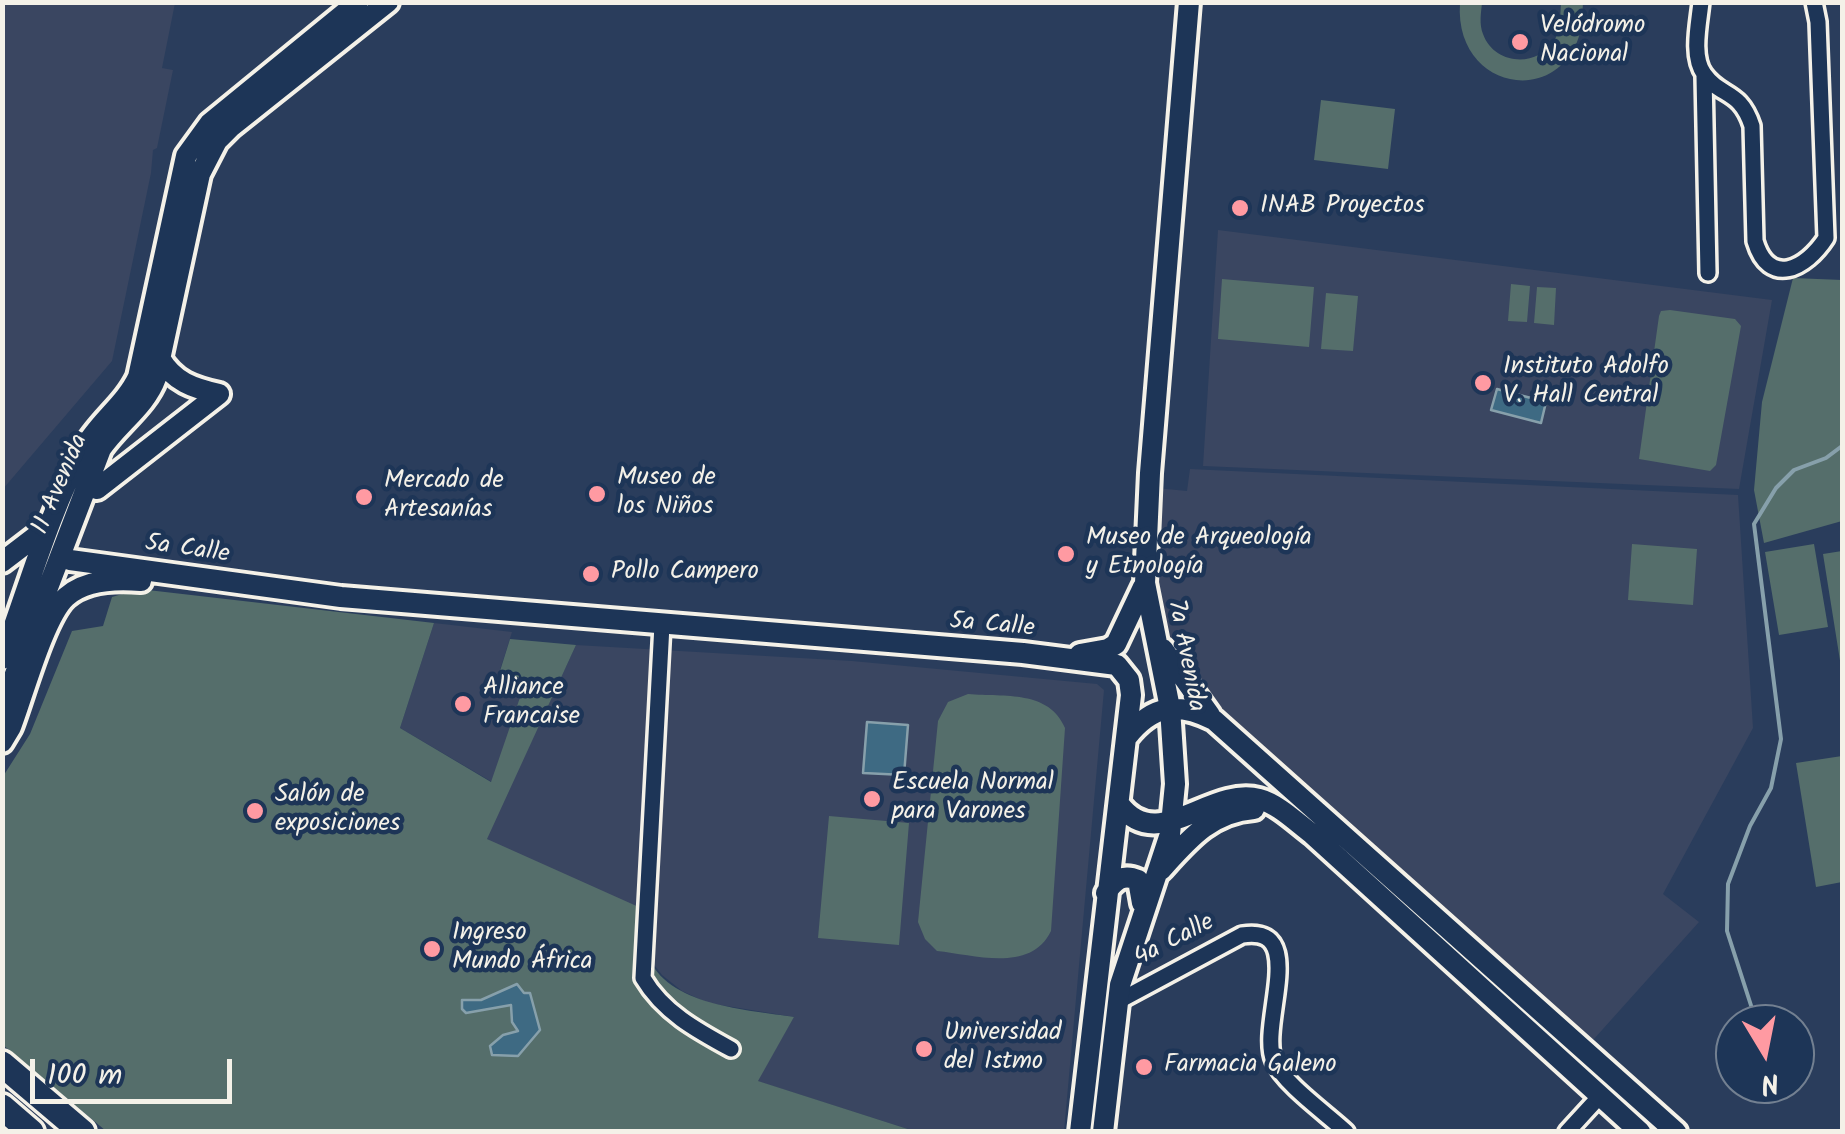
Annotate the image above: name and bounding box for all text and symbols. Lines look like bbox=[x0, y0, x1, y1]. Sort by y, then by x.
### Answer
place label: Velódromo Nacional bbox=[1540, 13, 1645, 72]
marker: Velódromo Nacional bbox=[1509, 31, 1531, 53]
place label: INAB Proyectos bbox=[1260, 193, 1425, 223]
marker: INAB Proyectos bbox=[1229, 197, 1251, 219]
place label: Instituto Adolfo V. Hall Central bbox=[1503, 354, 1669, 413]
marker: Instituto Adolfo V. Hall Central bbox=[1472, 372, 1494, 394]
street label: 11 Avenida bbox=[27, 430, 97, 540]
place label: Museo de los Niños bbox=[617, 465, 716, 524]
place label: Mercado de Artesanías bbox=[384, 468, 504, 527]
marker: Museo de los Niños bbox=[586, 483, 608, 505]
marker: Mercado de Artesanías bbox=[353, 486, 375, 508]
place label: Museo de Arqueología y Etnología bbox=[1086, 525, 1312, 584]
street label: 5a Calle bbox=[143, 530, 231, 572]
marker: Museo de Arqueología y Etnología bbox=[1055, 543, 1077, 565]
place label: Pollo Campero bbox=[611, 559, 759, 589]
marker: Pollo Campero bbox=[580, 563, 602, 585]
street label: 7a Avenida bbox=[1158, 597, 1210, 715]
street label: 5a Calle bbox=[948, 608, 1036, 646]
place label: Alliance Francaise bbox=[483, 675, 580, 734]
marker: Alliance Francaise bbox=[452, 693, 474, 715]
place label: Escuela Normal para Varones bbox=[892, 770, 1054, 829]
place label: Salón de exposiciones bbox=[275, 782, 400, 841]
marker: Escuela Normal para Varones bbox=[861, 788, 883, 810]
marker: Salón de exposiciones bbox=[244, 800, 266, 822]
street label: 4a Calle bbox=[1130, 909, 1220, 975]
place label: Ingreso Mundo África bbox=[452, 920, 593, 979]
marker: Ingreso Mundo África bbox=[421, 938, 443, 960]
north arrow bbox=[1715, 1004, 1815, 1104]
place label: Universidad del Istmo bbox=[944, 1020, 1062, 1079]
marker: Universidad del Istmo bbox=[913, 1038, 935, 1060]
scale bar bbox=[35, 1039, 238, 1101]
text: 100 m bbox=[47, 1052, 122, 1100]
place label: Farmacia Galeno bbox=[1164, 1052, 1337, 1082]
marker: Farmacia Galeno bbox=[1133, 1056, 1155, 1078]
text: N bbox=[1757, 1058, 1783, 1106]

